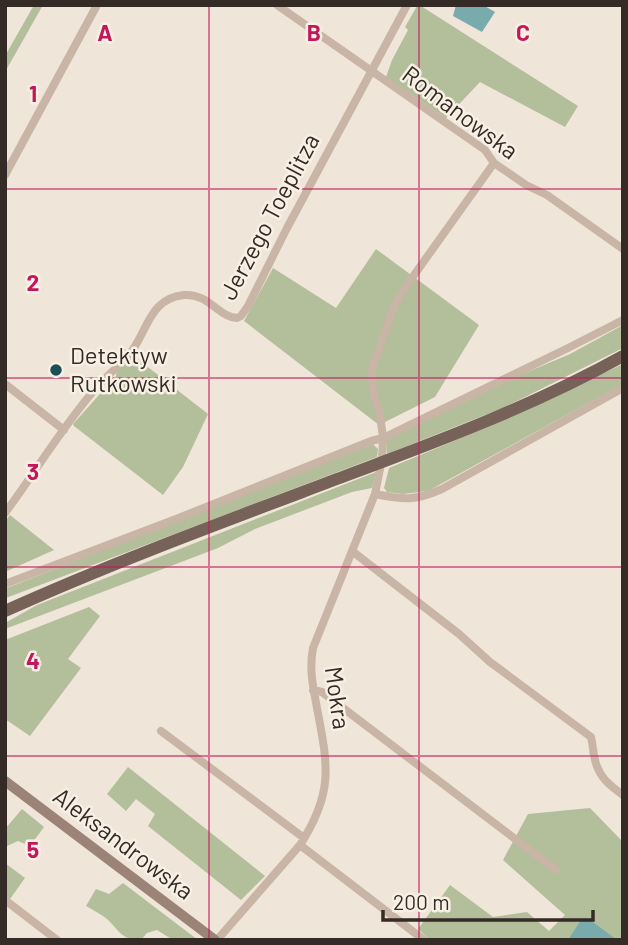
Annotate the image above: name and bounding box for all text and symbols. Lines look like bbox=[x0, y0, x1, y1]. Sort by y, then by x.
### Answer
text: A bbox=[97, 18, 113, 46]
text: B bbox=[307, 18, 321, 46]
text: C bbox=[516, 18, 530, 46]
street label: Romanowska bbox=[397, 59, 524, 165]
text: 1 bbox=[29, 79, 37, 107]
street label: Jerzego Toeplitza bbox=[213, 128, 325, 304]
text: 2 bbox=[27, 268, 39, 296]
place label: Detektyw Rutkowski bbox=[70, 340, 177, 397]
marker: Detektyw Rutkowski bbox=[48, 362, 64, 378]
text: 3 bbox=[27, 457, 39, 485]
text: 4 bbox=[26, 646, 40, 674]
street label: Mokra bbox=[320, 664, 357, 731]
street label: Aleksandrowska bbox=[48, 781, 200, 905]
text: 5 bbox=[27, 835, 39, 863]
scale bar bbox=[383, 878, 593, 922]
text: 200 m bbox=[393, 889, 450, 914]

